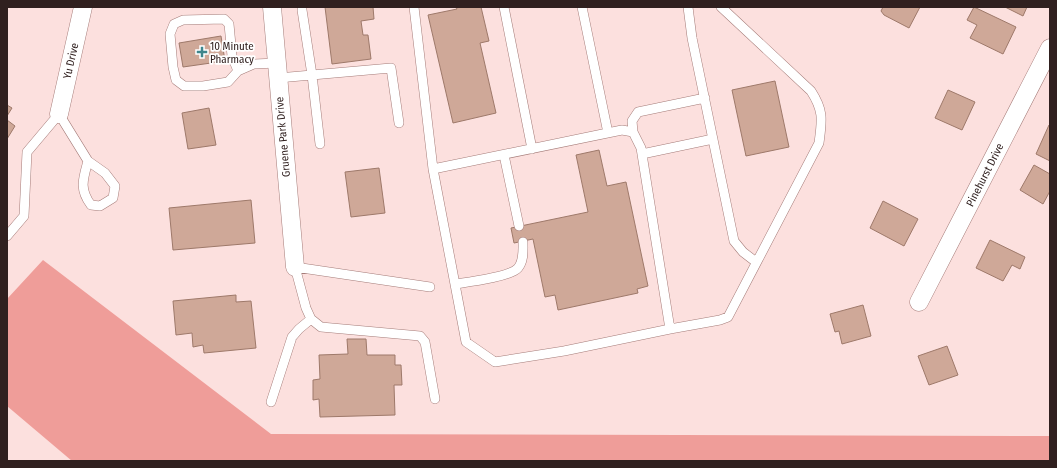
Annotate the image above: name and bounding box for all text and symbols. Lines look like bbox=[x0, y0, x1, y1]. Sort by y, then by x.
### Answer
place label: 10 Minute Pharmacy bbox=[210, 40, 254, 66]
street label: Yu Drive bbox=[61, 42, 81, 80]
marker: 10 Minute Pharmacy bbox=[197, 47, 207, 57]
street label: Gruene Park Drive bbox=[273, 96, 293, 178]
street label: Pinehurst Drive bbox=[964, 141, 1006, 209]

